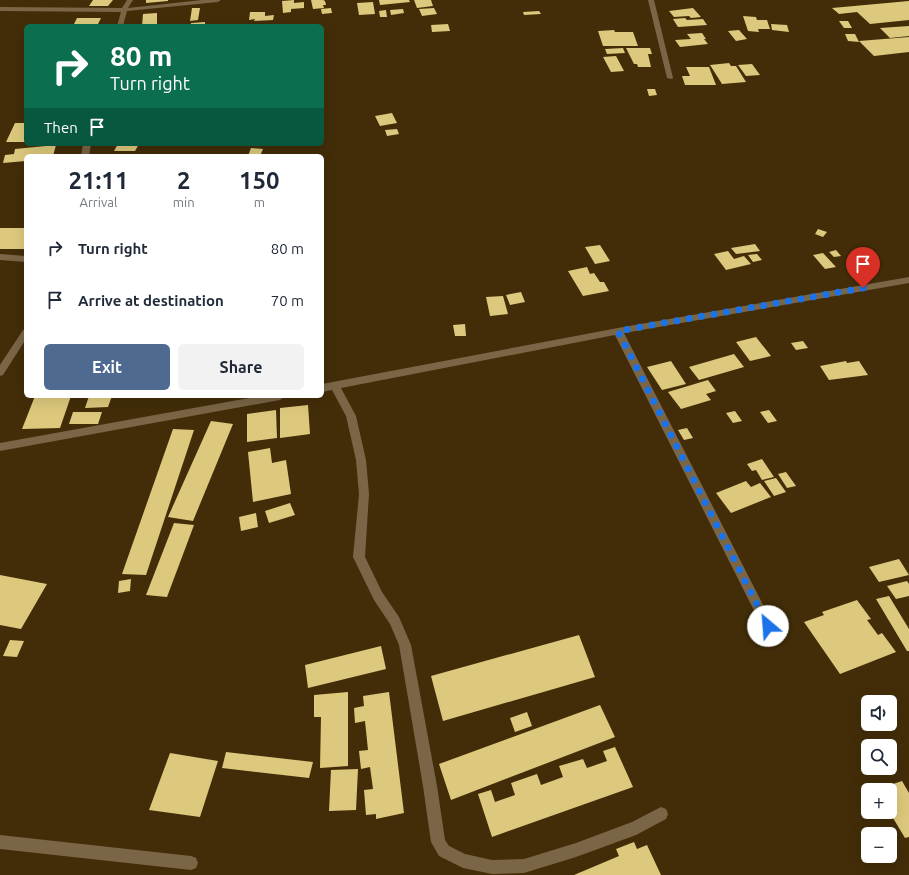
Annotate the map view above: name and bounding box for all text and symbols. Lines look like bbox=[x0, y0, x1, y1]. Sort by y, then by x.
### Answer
icon: right bbox=[44, 40, 96, 92]
text: 80 m bbox=[110, 40, 172, 71]
text: Turn right bbox=[110, 73, 190, 93]
icon: arrive bbox=[86, 116, 108, 138]
text: Then bbox=[44, 119, 78, 136]
text: 21:11 bbox=[68, 167, 128, 194]
text: 2 bbox=[177, 167, 190, 194]
text: 150 bbox=[239, 167, 280, 194]
text: Arrival bbox=[79, 195, 117, 209]
text: min bbox=[173, 195, 195, 209]
text: m bbox=[254, 195, 265, 209]
icon: right bbox=[44, 237, 66, 259]
text: Turn right bbox=[78, 240, 148, 257]
text: 80 m bbox=[271, 240, 304, 257]
pin bbox=[846, 247, 880, 288]
icon: arrive bbox=[852, 253, 874, 275]
icon: arrive bbox=[44, 289, 66, 311]
text: Arrive at destination bbox=[78, 292, 224, 309]
text: 70 m bbox=[271, 292, 304, 309]
button: Exit bbox=[44, 344, 170, 390]
button: Share bbox=[178, 344, 304, 390]
position arrow bbox=[747, 605, 789, 647]
map controls bbox=[861, 695, 897, 863]
button: sound bbox=[861, 695, 897, 731]
button: search bbox=[861, 739, 897, 775]
button: + bbox=[861, 783, 897, 819]
button: − bbox=[861, 827, 897, 863]

